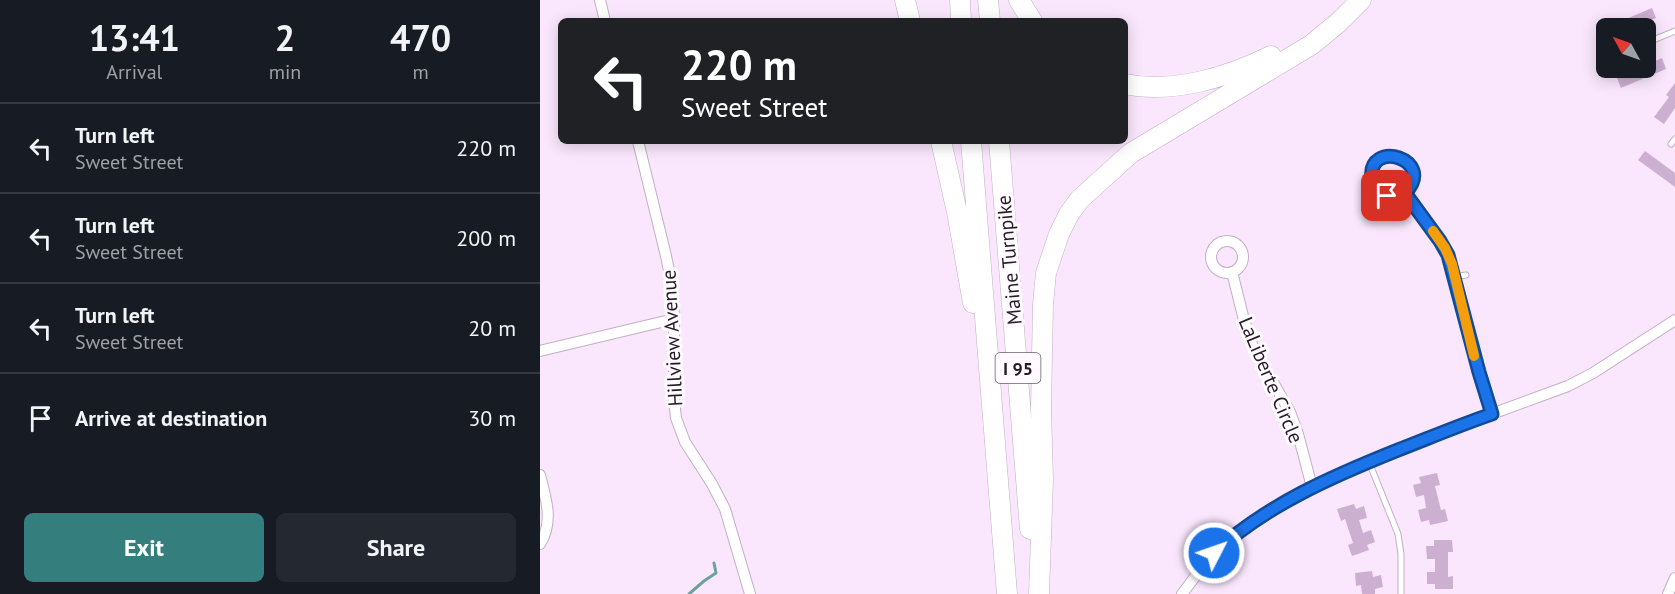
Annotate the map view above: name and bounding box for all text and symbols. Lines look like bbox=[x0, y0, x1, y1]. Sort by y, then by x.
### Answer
text: 13:41 bbox=[89, 14, 180, 61]
text: 2 bbox=[275, 14, 295, 61]
text: 470 bbox=[390, 14, 451, 61]
north arrow bbox=[1596, 18, 1656, 78]
map controls bbox=[1596, 18, 1656, 78]
text: 220 m bbox=[681, 37, 797, 92]
icon: left bbox=[582, 42, 660, 120]
text: Arrival bbox=[106, 59, 162, 85]
text: min bbox=[269, 59, 301, 85]
text: m bbox=[413, 59, 429, 85]
text: Sweet Street bbox=[681, 90, 827, 124]
text: Turn left bbox=[75, 121, 155, 149]
icon: left bbox=[24, 132, 57, 165]
text: 220 m bbox=[456, 134, 516, 162]
text: Sweet Street bbox=[75, 149, 183, 175]
pin bbox=[1361, 170, 1412, 221]
icon: arrive bbox=[1370, 179, 1403, 212]
street label: Maine Turnpike bbox=[990, 194, 1028, 326]
text: Turn left bbox=[75, 211, 155, 239]
icon: left bbox=[24, 222, 57, 255]
text: 200 m bbox=[456, 224, 516, 252]
text: Sweet Street bbox=[75, 239, 183, 265]
street label: Hillview Avenue bbox=[655, 269, 689, 407]
text: Turn left bbox=[75, 301, 155, 329]
icon: left bbox=[24, 312, 57, 345]
street label: LaLiberte Circle bbox=[1233, 313, 1309, 447]
text: 20 m bbox=[468, 314, 516, 342]
text: Sweet Street bbox=[75, 329, 183, 355]
road number: I 95 bbox=[996, 353, 1040, 383]
icon: arrive bbox=[24, 402, 57, 435]
text: Arrive at destination bbox=[75, 404, 267, 432]
text: 30 m bbox=[468, 404, 516, 432]
button: Exit bbox=[24, 513, 264, 582]
button: Share bbox=[276, 513, 516, 582]
position arrow bbox=[1182, 521, 1246, 585]

